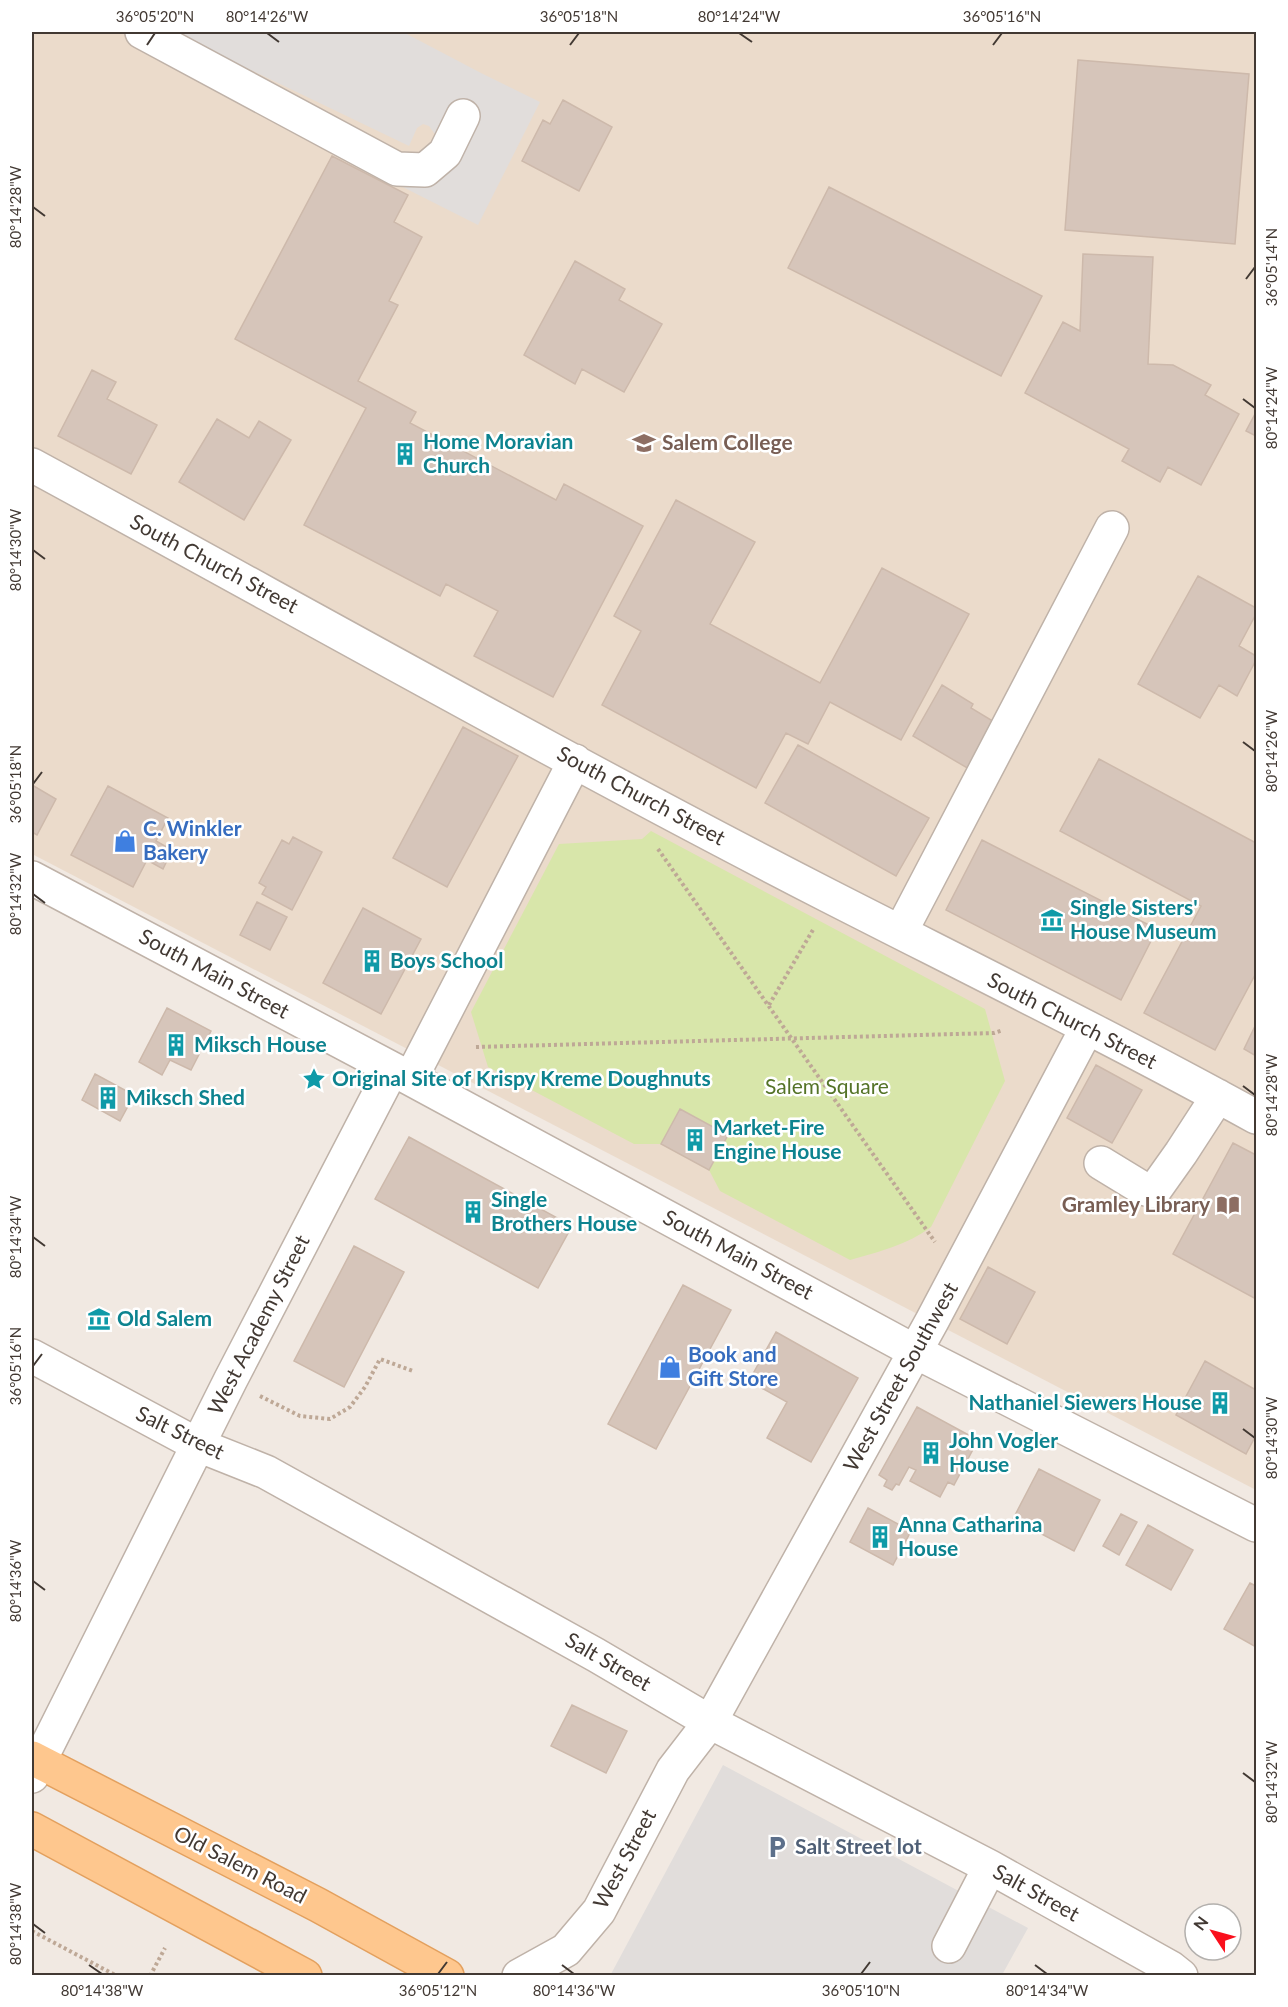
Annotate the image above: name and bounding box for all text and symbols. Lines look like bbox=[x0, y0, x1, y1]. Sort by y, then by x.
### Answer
text: 36°05'20"N bbox=[116, 7, 194, 25]
text: 80°14'26"W bbox=[226, 7, 309, 25]
text: 36°05'18"N bbox=[540, 7, 618, 25]
text: 80°14'24"W bbox=[698, 7, 781, 25]
text: 36°05'16"N bbox=[963, 7, 1041, 25]
text: 80°14'28"W bbox=[6, 165, 24, 248]
text: 36°05'14"N bbox=[1262, 228, 1280, 306]
text: 80°14'24"W bbox=[1262, 366, 1280, 449]
place label: Home Moravian Church bbox=[423, 428, 573, 477]
place label: Salem College bbox=[662, 429, 793, 454]
school or university icon: Salem College bbox=[631, 430, 657, 456]
building icon: Home Moravian Church bbox=[392, 441, 418, 467]
text: 80°14'30"W bbox=[6, 508, 24, 591]
street label: South Church Street bbox=[126, 508, 303, 618]
text: 80°14'26"W bbox=[1262, 709, 1280, 792]
street label: South Church Street bbox=[553, 740, 730, 850]
text: 36°05'18"N bbox=[6, 745, 24, 823]
place label: C. Winkler Bakery bbox=[143, 815, 242, 864]
shop icon: C. Winkler Bakery bbox=[112, 828, 138, 854]
text: 80°14'32"W bbox=[6, 852, 24, 935]
place label: Single Sisters' House Museum bbox=[1070, 894, 1217, 943]
museum icon: Single Sisters' House Museum bbox=[1039, 907, 1065, 933]
street label: South Main Street bbox=[135, 923, 295, 1023]
place label: Boys School bbox=[390, 947, 503, 972]
building icon: Boys School bbox=[359, 948, 385, 974]
street label: South Church Street bbox=[984, 966, 1162, 1073]
place label: Miksch House bbox=[194, 1031, 327, 1056]
building icon: Miksch House bbox=[163, 1032, 189, 1058]
text: 80°14'28"W bbox=[1262, 1053, 1280, 1136]
place label: Original Site of Krispy Kreme Doughnuts bbox=[332, 1065, 711, 1090]
place icon: Original Site of Krispy Kreme Doughnuts bbox=[301, 1066, 327, 1092]
park label: Salem Square bbox=[765, 1073, 889, 1098]
place label: Miksch Shed bbox=[126, 1084, 245, 1109]
building icon: Miksch Shed bbox=[95, 1085, 121, 1111]
place label: Market-Fire Engine House bbox=[713, 1114, 841, 1163]
building icon: Market-Fire Engine House bbox=[682, 1127, 708, 1153]
place label: Single Brothers House bbox=[491, 1186, 637, 1235]
place label: Gramley Library bbox=[1062, 1191, 1211, 1216]
library icon: Gramley Library bbox=[1215, 1192, 1241, 1218]
text: 80°14'34"W bbox=[6, 1195, 24, 1278]
building icon: Single Brothers House bbox=[460, 1199, 486, 1225]
street label: South Main Street bbox=[659, 1204, 819, 1304]
street label: West Academy Street bbox=[202, 1230, 314, 1418]
street label: West Street Southwest bbox=[837, 1277, 962, 1475]
place label: Old Salem bbox=[117, 1305, 212, 1330]
museum icon: Old Salem bbox=[86, 1306, 112, 1332]
text: 36°05'16"N bbox=[6, 1327, 24, 1405]
place label: Book and Gift Store bbox=[688, 1341, 778, 1390]
shop icon: Book and Gift Store bbox=[657, 1354, 683, 1380]
place label: Nathaniel Siewers House bbox=[968, 1389, 1202, 1414]
building icon: Nathaniel Siewers House bbox=[1207, 1390, 1233, 1416]
text: 80°14'30"W bbox=[1262, 1396, 1280, 1479]
street label: Salt Street bbox=[133, 1400, 229, 1464]
place label: John Vogler House bbox=[949, 1427, 1058, 1476]
building icon: John Vogler House bbox=[918, 1440, 944, 1466]
place label: Anna Catharina House bbox=[897, 1511, 1042, 1560]
building icon: Anna Catharina House bbox=[867, 1524, 893, 1550]
text: 80°14'36"W bbox=[6, 1539, 24, 1622]
street label: Salt Street bbox=[561, 1626, 656, 1695]
text: 80°14'32"W bbox=[1262, 1740, 1280, 1823]
street label: West Street bbox=[587, 1804, 661, 1912]
street label: Old Salem Road bbox=[170, 1819, 311, 1908]
place label: Salt Street lot bbox=[795, 1833, 922, 1858]
parking icon: Salt Street lot bbox=[764, 1834, 790, 1860]
street label: Salt Street bbox=[989, 1858, 1085, 1926]
text: 80°14'38"W bbox=[6, 1882, 24, 1965]
north arrow bbox=[1183, 1902, 1243, 1962]
text: N bbox=[1189, 1912, 1212, 1933]
text: 80°14'38"W bbox=[61, 1981, 144, 1999]
text: 36°05'12"N bbox=[399, 1981, 477, 1999]
text: 80°14'36"W bbox=[533, 1981, 616, 1999]
text: 36°05'10"N bbox=[822, 1981, 900, 1999]
text: 80°14'34"W bbox=[1006, 1981, 1089, 1999]

